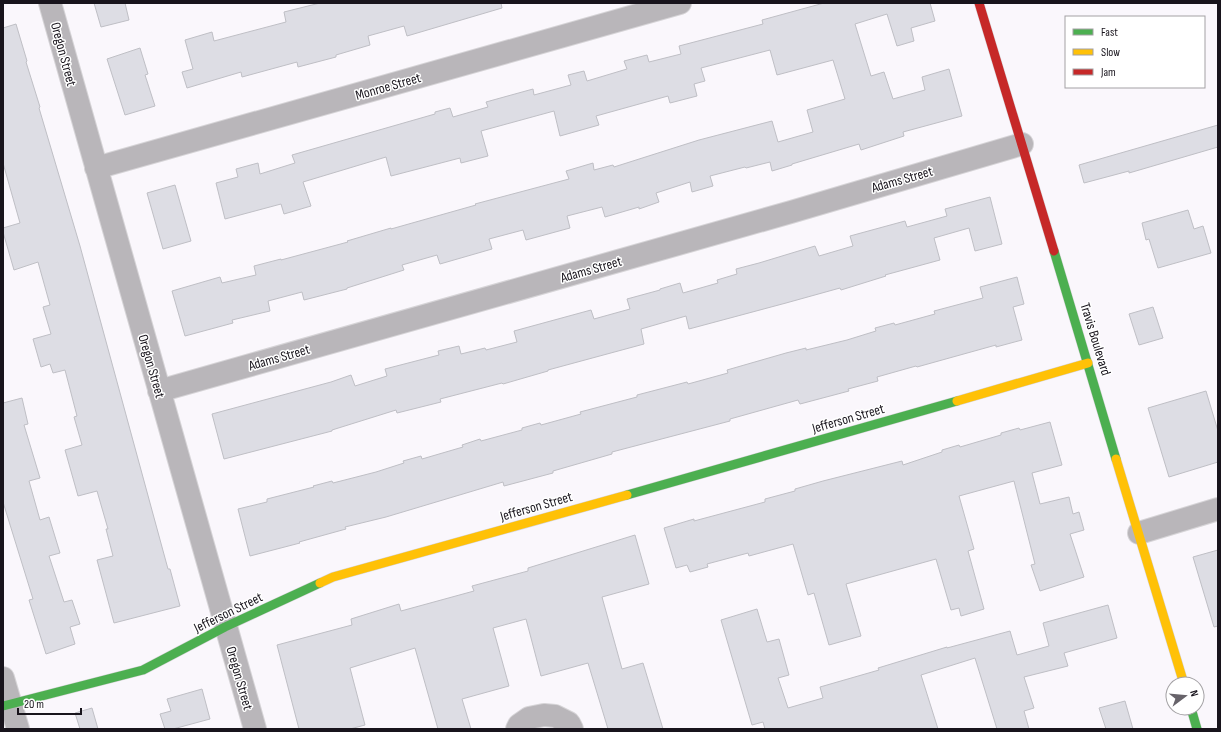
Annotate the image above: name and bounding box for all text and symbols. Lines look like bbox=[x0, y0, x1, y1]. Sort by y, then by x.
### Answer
legend bbox=[1065, 16, 1205, 88]
street label: Oregon Street bbox=[47, 20, 80, 88]
text: Fast bbox=[1101, 25, 1118, 40]
text: Slow bbox=[1101, 45, 1120, 60]
text: Jam bbox=[1100, 65, 1116, 80]
street label: Monroe Street bbox=[354, 69, 423, 104]
street label: Adams Street bbox=[869, 163, 935, 197]
street label: Adams Street bbox=[558, 253, 624, 287]
street label: Travis Boulevard bbox=[1076, 301, 1115, 378]
street label: Oregon Street bbox=[134, 332, 169, 400]
street label: Adams Street bbox=[246, 341, 312, 375]
street label: Jefferson Street bbox=[809, 400, 886, 437]
street label: Jefferson Street bbox=[497, 488, 574, 525]
street label: Jefferson Street bbox=[190, 589, 265, 637]
street label: Oregon Street bbox=[222, 644, 257, 712]
north arrow bbox=[1165, 676, 1205, 716]
text: N bbox=[1187, 689, 1201, 698]
scale bar bbox=[18, 690, 81, 716]
text: 20 m bbox=[24, 697, 44, 712]

